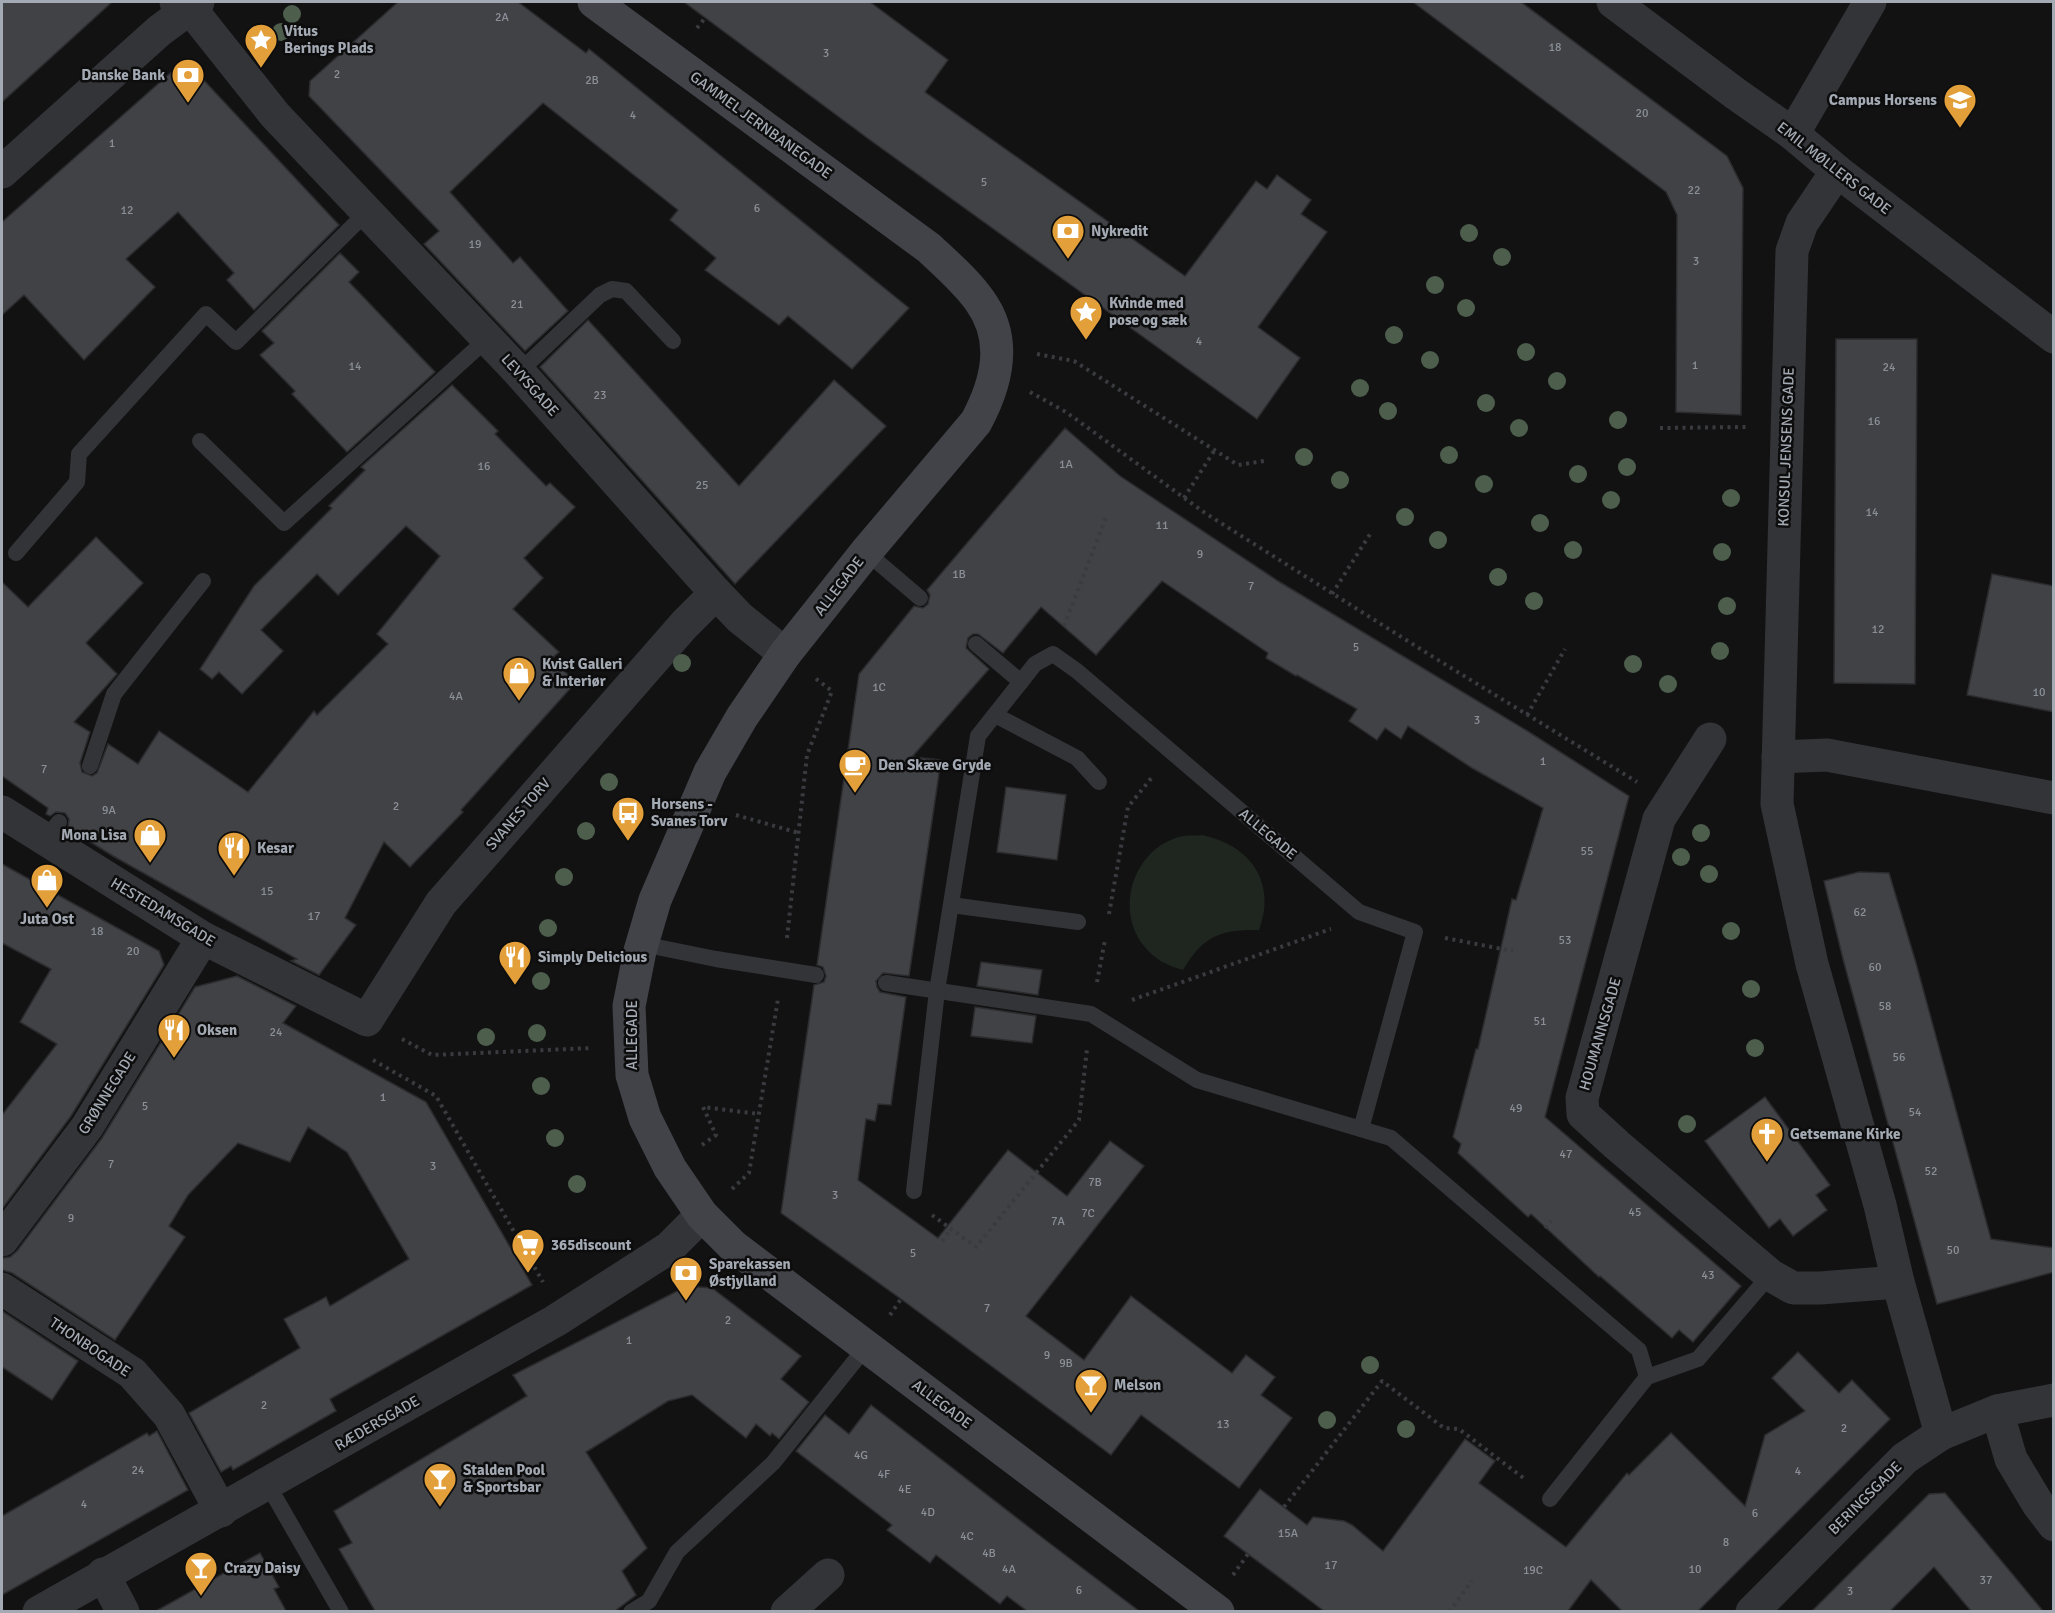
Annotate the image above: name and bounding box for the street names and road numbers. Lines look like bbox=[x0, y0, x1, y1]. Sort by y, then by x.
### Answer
street label: GAMMEL JERNBANEGADE bbox=[687, 68, 835, 182]
street label: EMIL MØLLERS GADE bbox=[1773, 118, 1895, 218]
street label: LEVYSGADE bbox=[497, 350, 563, 420]
street label: KONSUL JENSENS GADE bbox=[1774, 367, 1798, 527]
street label: ALLEGADE bbox=[810, 553, 868, 619]
street label: SVANES TORV bbox=[482, 774, 554, 854]
street label: ALLEGADE bbox=[1235, 805, 1301, 863]
street label: HESTEDAMSGADE bbox=[108, 874, 218, 950]
street label: HOUMANNSGADE bbox=[1575, 975, 1625, 1093]
street label: ALLEGADE bbox=[623, 1000, 641, 1070]
street label: GRØNNEGADE bbox=[74, 1048, 140, 1138]
street label: THONBOGADE bbox=[46, 1313, 134, 1381]
street label: ALLEGADE bbox=[909, 1376, 975, 1432]
street label: RÆDERSGADE bbox=[332, 1392, 422, 1454]
street label: BERINGSGADE bbox=[1825, 1458, 1905, 1538]

